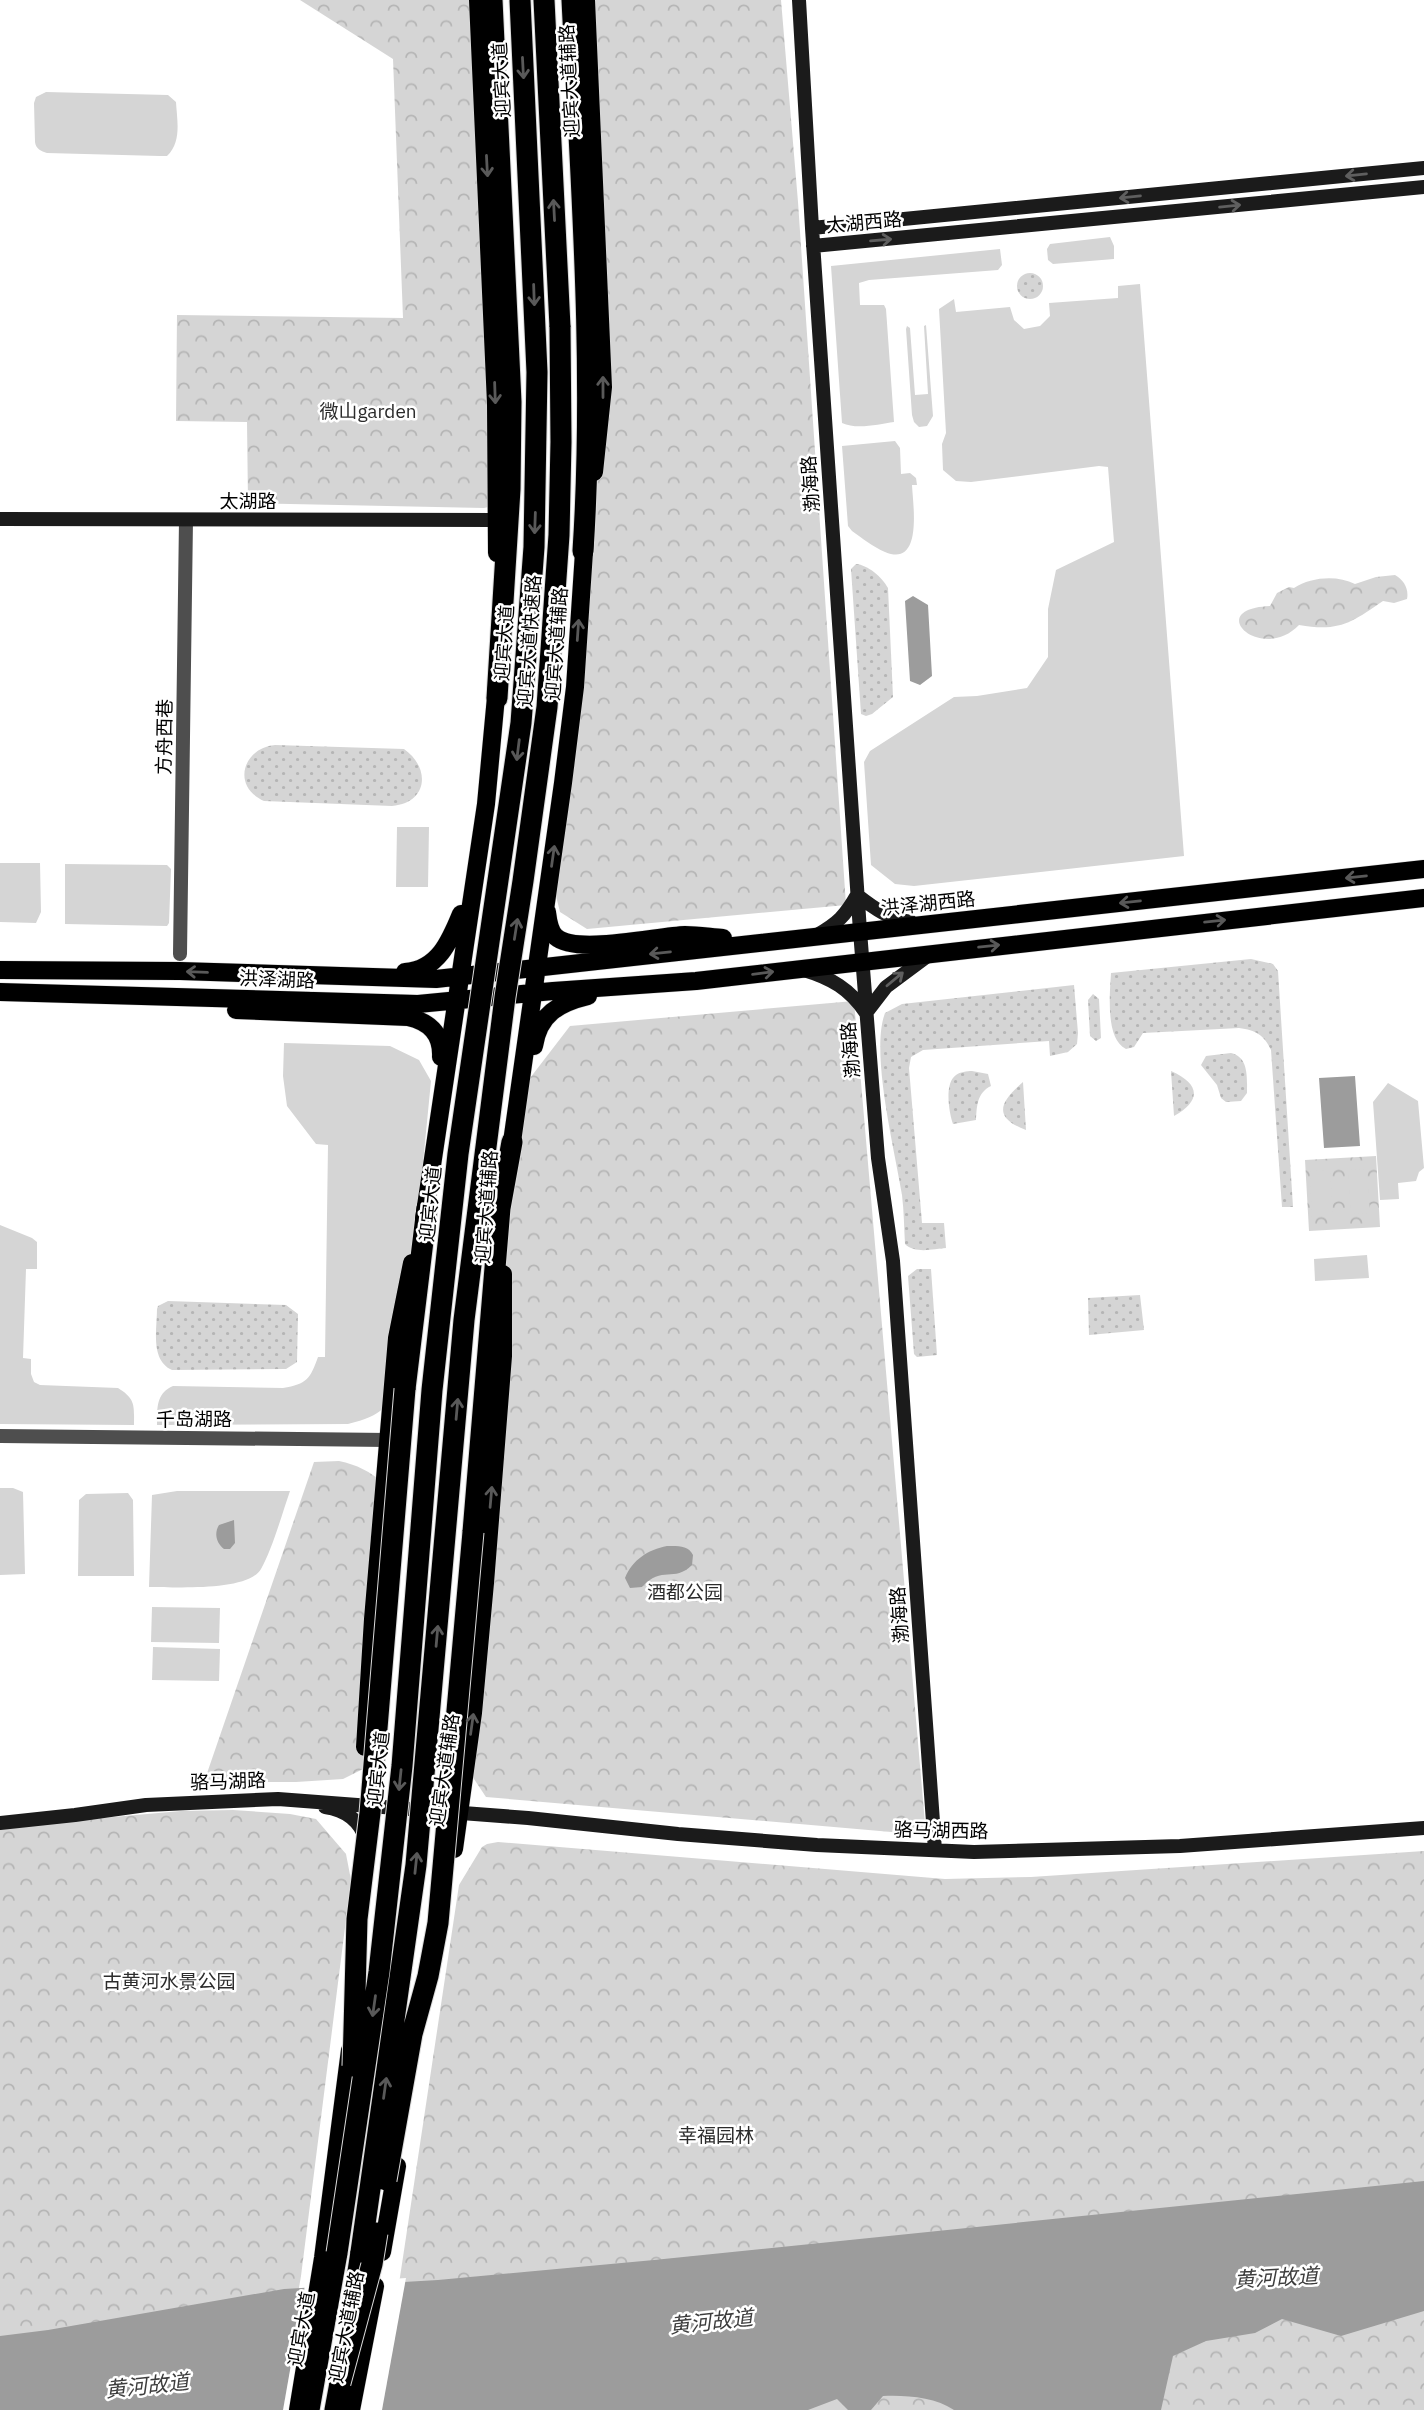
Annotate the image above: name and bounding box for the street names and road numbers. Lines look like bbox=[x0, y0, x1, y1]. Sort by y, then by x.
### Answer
street label: 迎宾大道辅路 bbox=[554, 23, 584, 139]
street label: 迎宾大道 bbox=[487, 41, 515, 119]
street label: 太湖西路 bbox=[825, 207, 903, 237]
street label: 渤海路 bbox=[796, 455, 824, 513]
street label: 太湖路 bbox=[219, 489, 277, 513]
street label: 迎宾大道快速路 bbox=[512, 574, 546, 708]
street label: 迎宾大道辅路 bbox=[540, 586, 572, 702]
street label: 迎宾大道 bbox=[489, 604, 519, 682]
street label: 方舟西巷 bbox=[151, 699, 177, 775]
street label: 洪泽湖西路 bbox=[879, 886, 977, 920]
street label: 洪泽湖路 bbox=[239, 966, 315, 992]
street label: 渤海路 bbox=[836, 1021, 864, 1079]
street label: 迎宾大道辅路 bbox=[470, 1149, 502, 1265]
street label: 迎宾大道 bbox=[414, 1165, 446, 1243]
street label: 千岛湖路 bbox=[156, 1407, 232, 1431]
street label: 渤海路 bbox=[885, 1586, 913, 1644]
street label: 迎宾大道辅路 bbox=[424, 1712, 464, 1828]
street label: 迎宾大道 bbox=[362, 1730, 394, 1808]
street label: 骆马湖路 bbox=[190, 1768, 266, 1794]
street label: 骆马湖西路 bbox=[893, 1817, 989, 1843]
street label: 迎宾大道辅路 bbox=[323, 2269, 369, 2385]
street label: 迎宾大道 bbox=[283, 2289, 319, 2369]

